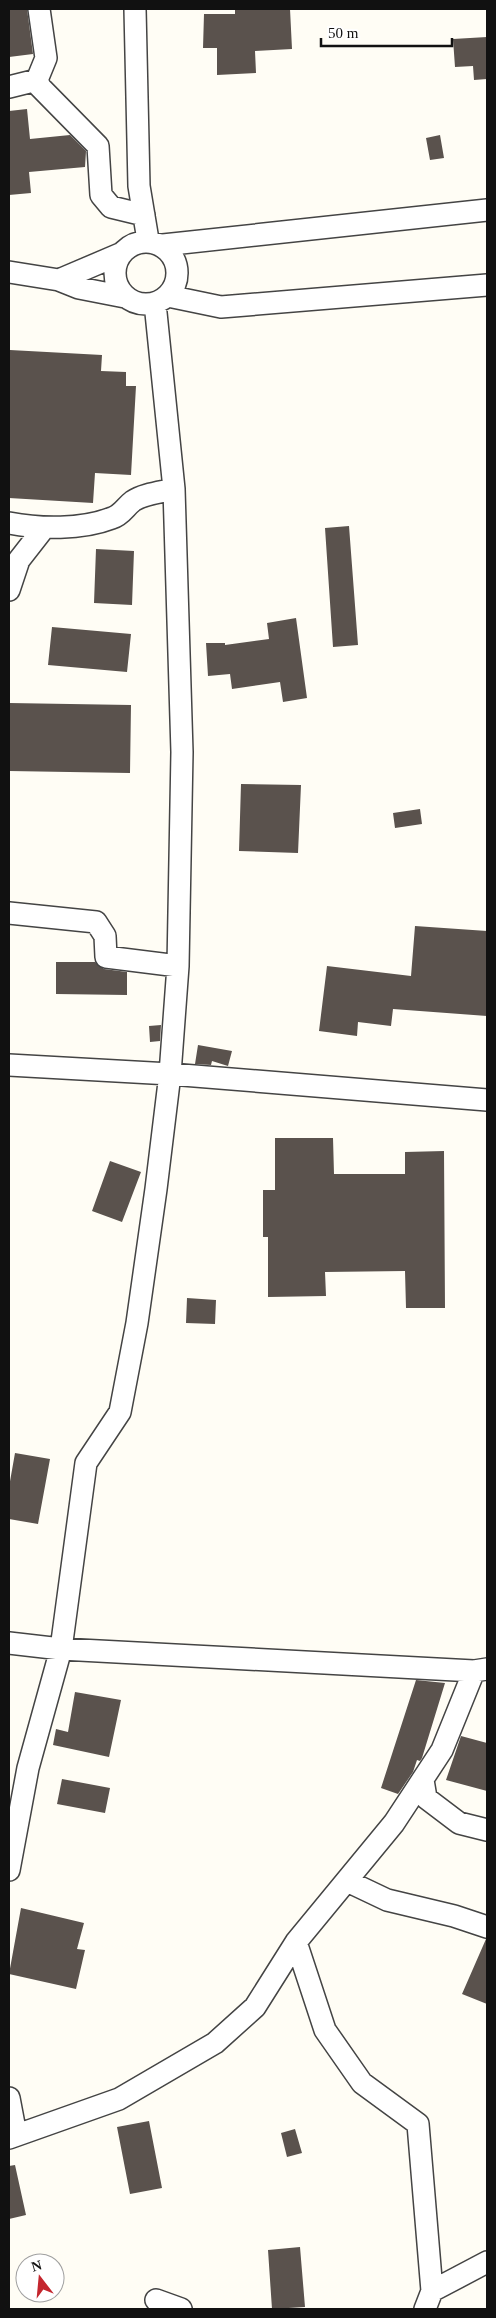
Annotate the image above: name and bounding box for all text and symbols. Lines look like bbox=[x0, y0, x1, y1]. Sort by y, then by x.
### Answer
scale bar bbox=[321, 15, 452, 47]
text: 50 m bbox=[328, 25, 359, 41]
north arrow bbox=[15, 2253, 65, 2303]
text: N bbox=[30, 2257, 43, 2275]

